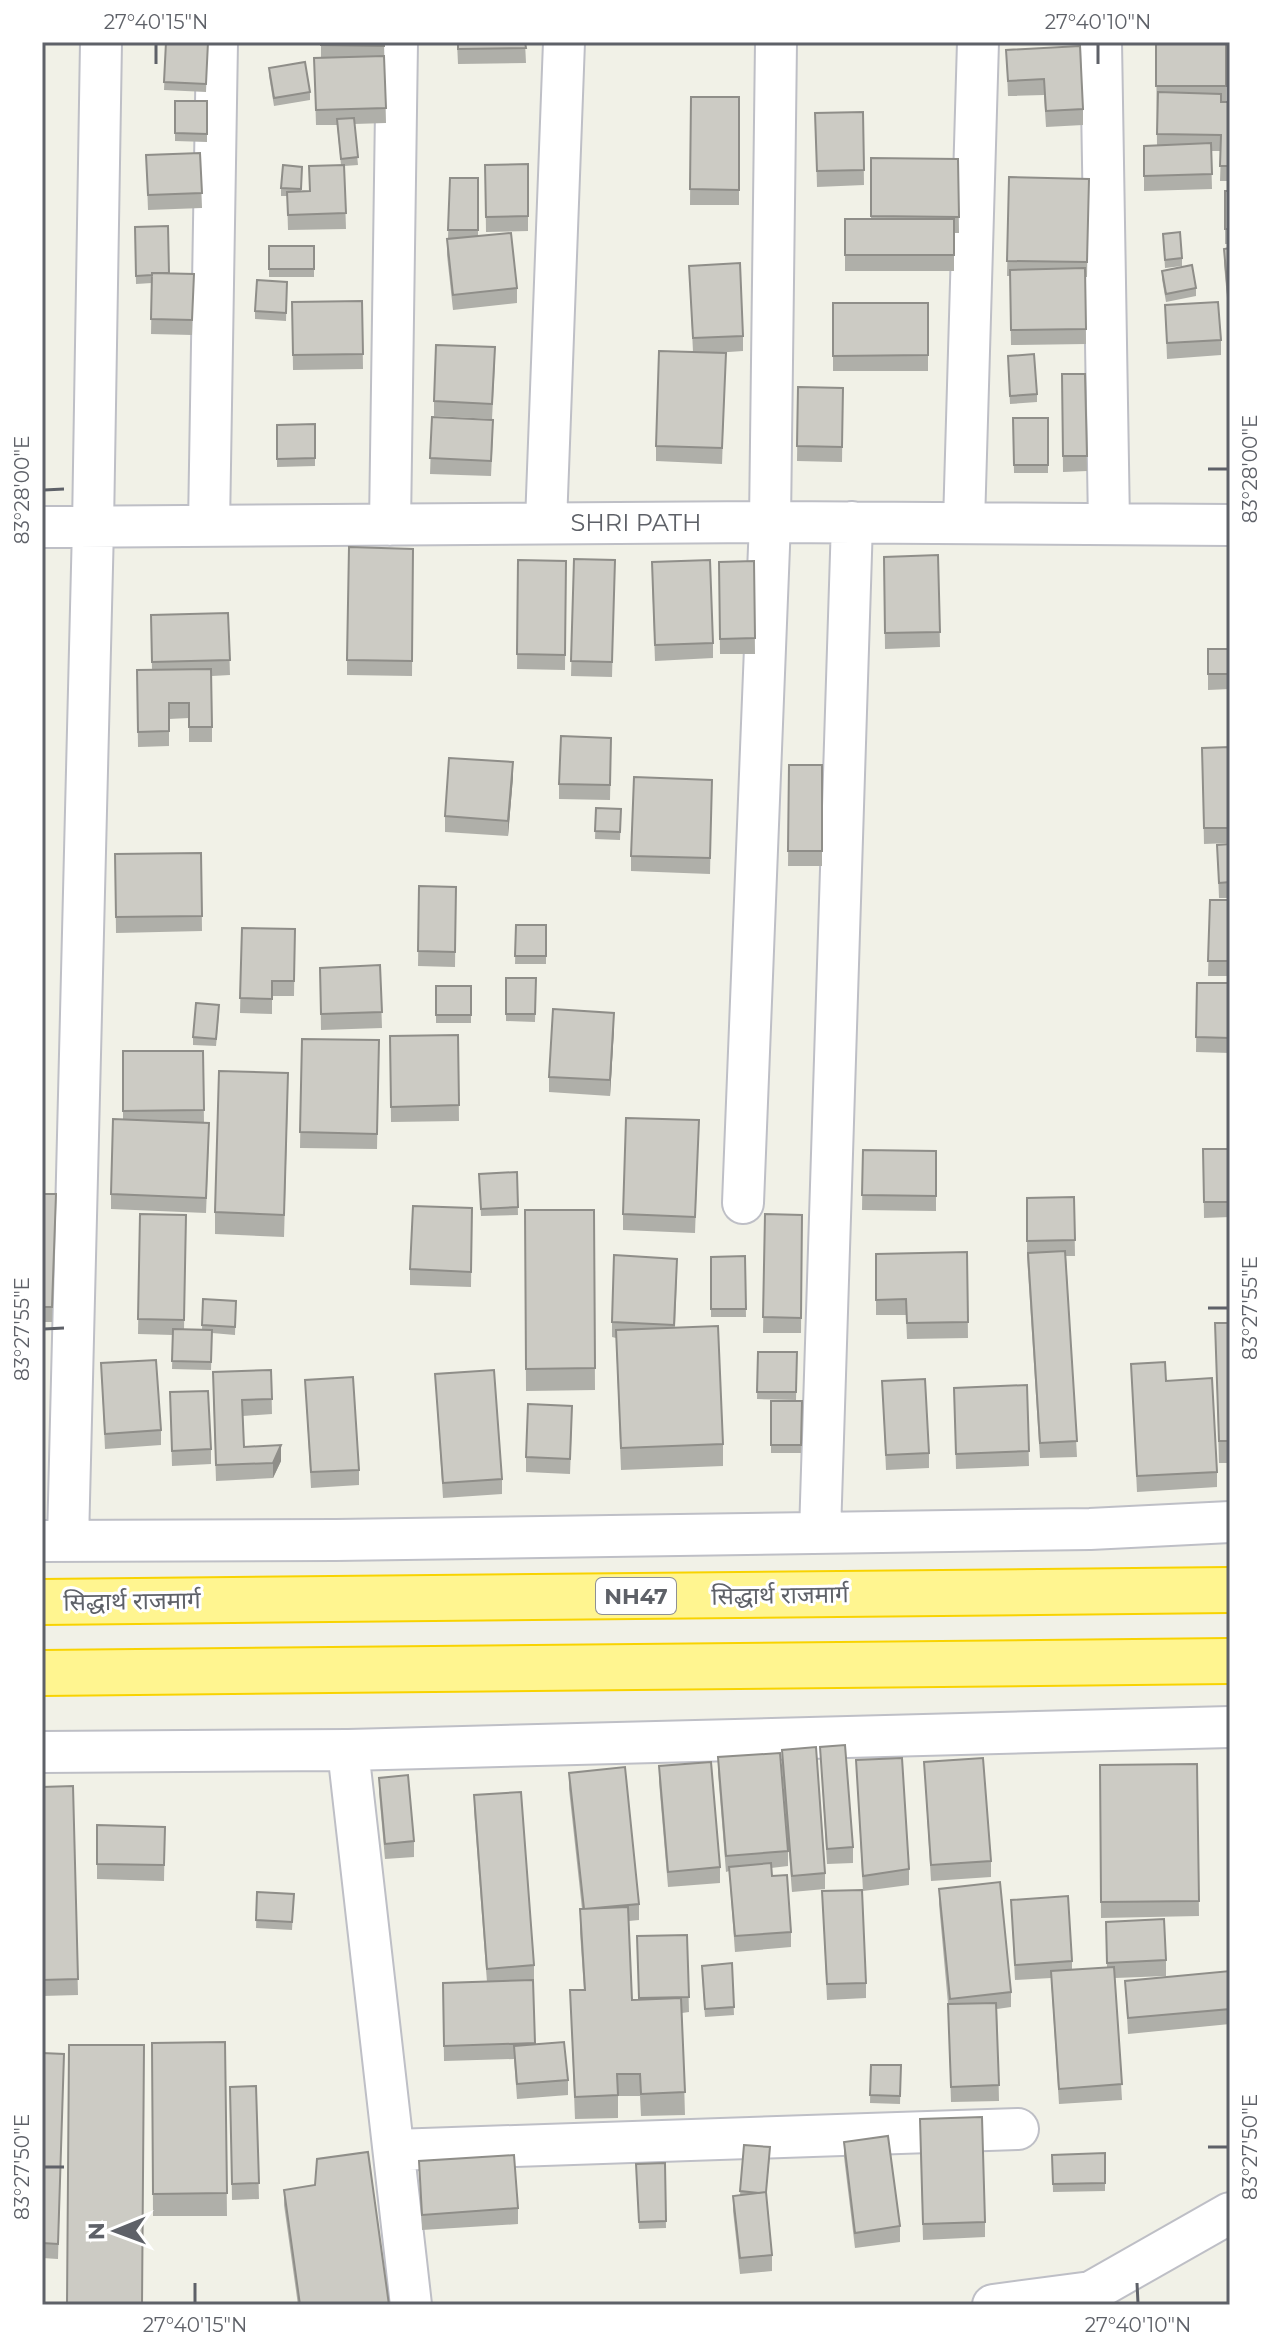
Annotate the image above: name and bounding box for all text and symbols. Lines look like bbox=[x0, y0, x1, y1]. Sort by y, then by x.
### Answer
text: 27°40'15"N bbox=[104, 10, 208, 34]
text: 27°40'10"N bbox=[1045, 10, 1151, 34]
text: 83°28'00"E bbox=[1238, 415, 1262, 523]
text: 83°28'00"E bbox=[10, 436, 34, 544]
street label: SHRI PATH bbox=[571, 508, 701, 537]
text: 83°27'55"E bbox=[1238, 1256, 1262, 1360]
text: 83°27'55"E bbox=[10, 1277, 34, 1381]
road number: NH47 bbox=[596, 1578, 676, 1614]
street label: सिद्धार्थ राजमार्ग bbox=[711, 1579, 850, 1611]
street label: सिद्धार्थ राजमार्ग bbox=[63, 1585, 202, 1617]
text: 83°27'50"E bbox=[1238, 2094, 1262, 2200]
text: 83°27'50"E bbox=[10, 2114, 34, 2220]
north arrow bbox=[76, 2191, 156, 2271]
text: N bbox=[83, 2222, 110, 2240]
text: 27°40'15"N bbox=[143, 2313, 247, 2337]
text: 27°40'10"N bbox=[1085, 2313, 1191, 2337]

